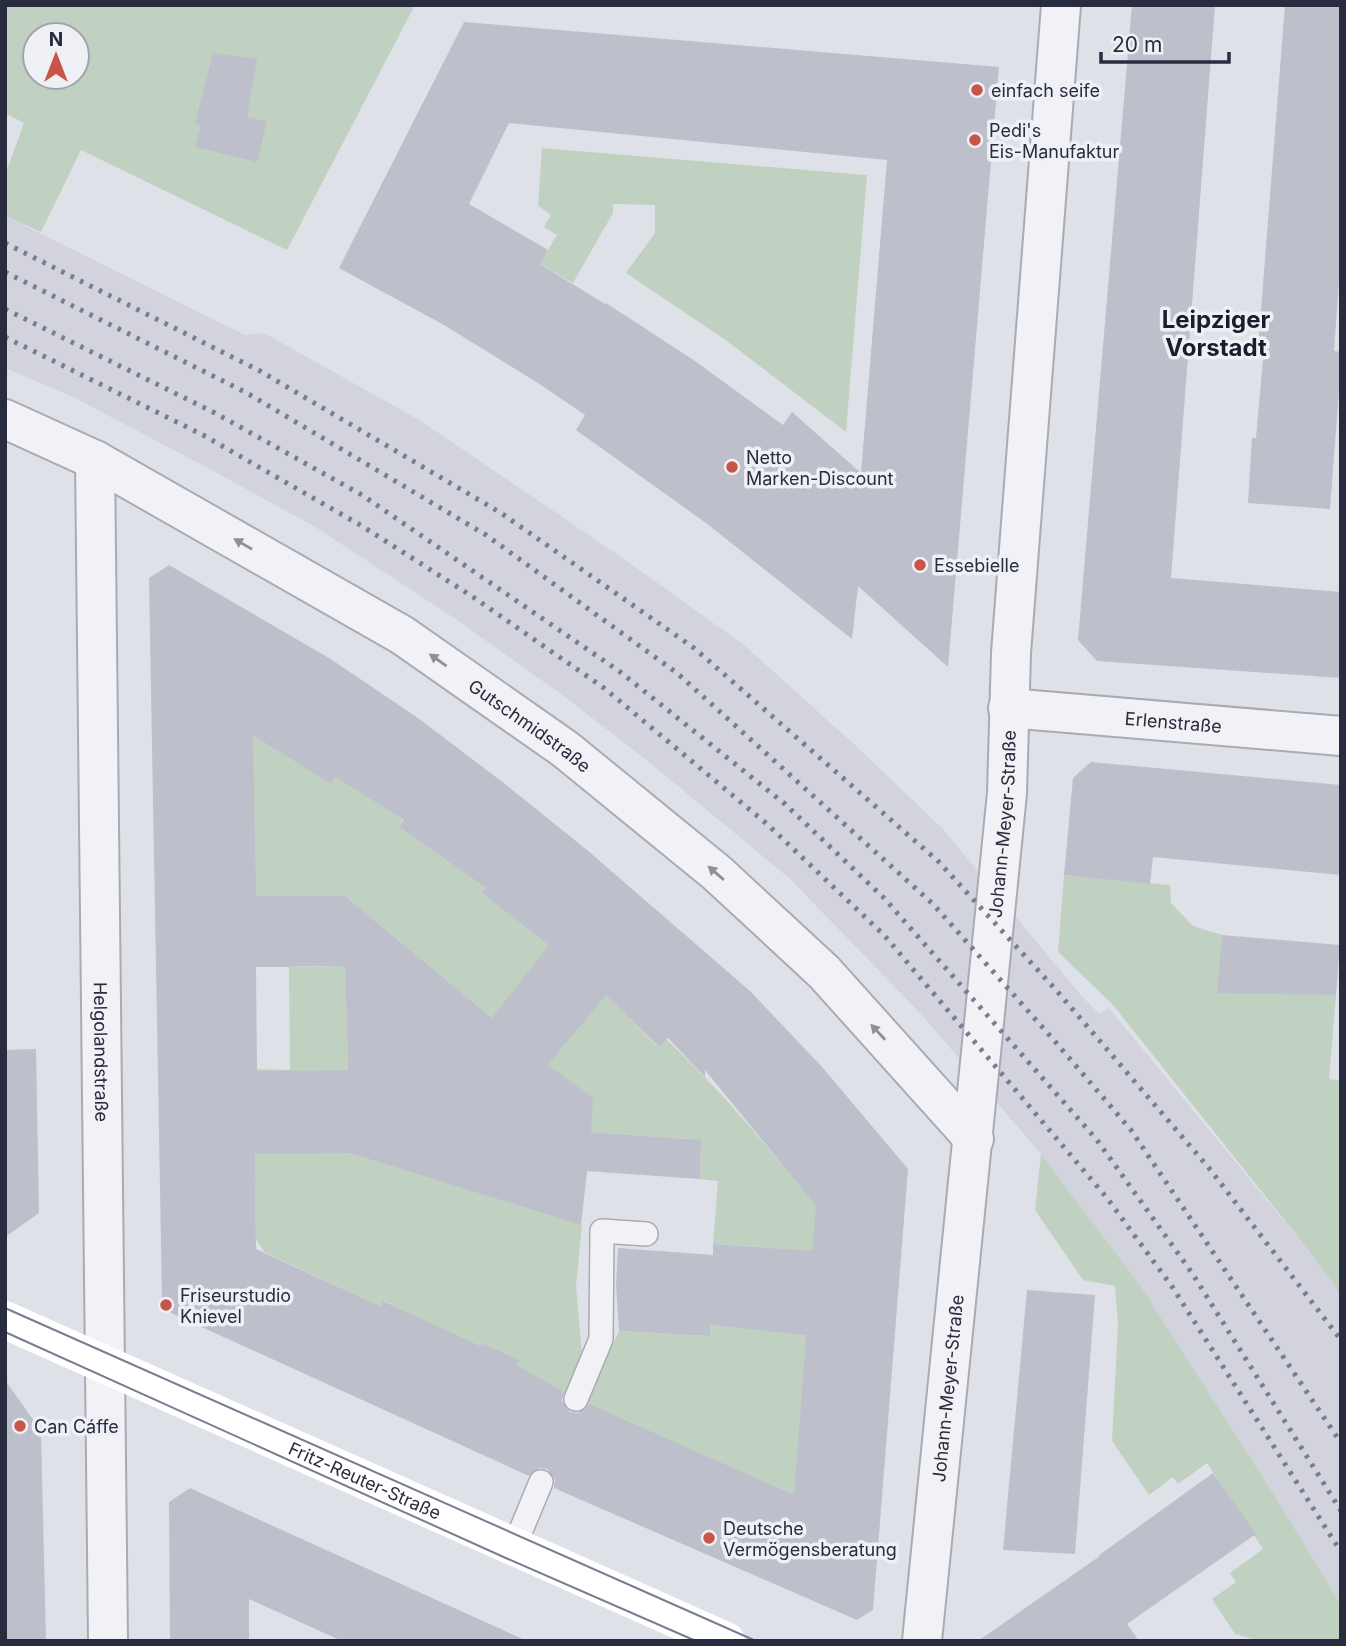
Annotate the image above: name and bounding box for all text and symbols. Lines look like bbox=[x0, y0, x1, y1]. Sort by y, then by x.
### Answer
north arrow bbox=[21, 21, 91, 91]
scale bar bbox=[1101, 21, 1229, 65]
text: N bbox=[49, 28, 63, 51]
text: 20 m bbox=[1112, 32, 1162, 57]
place label: einfach seife bbox=[991, 80, 1100, 101]
marker: einfach seife bbox=[969, 82, 985, 98]
place label: Pedi's Eis-Manufaktur bbox=[989, 120, 1120, 162]
marker: Pedi's Eis-Manufaktur bbox=[967, 132, 983, 148]
district label: Leipziger Vorstadt bbox=[1162, 305, 1270, 362]
place label: Netto Marken-Discount bbox=[746, 447, 894, 489]
marker: Netto Marken-Discount bbox=[724, 459, 740, 475]
one-way arrow bbox=[233, 538, 252, 550]
place label: Essebielle bbox=[934, 555, 1019, 576]
marker: Essebielle bbox=[912, 557, 928, 573]
one-way arrow bbox=[429, 653, 447, 667]
street label: Gutschmidstraße bbox=[465, 675, 595, 776]
street label: Erlenstraße bbox=[1124, 707, 1223, 736]
street label: Johann-Meyer-Straße bbox=[984, 730, 1019, 919]
one-way arrow bbox=[707, 866, 724, 881]
street label: Helgolandstraße bbox=[90, 982, 113, 1122]
one-way arrow bbox=[871, 1023, 887, 1040]
place label: Friseurstudio Knievel bbox=[180, 1285, 291, 1327]
street label: Johann-Meyer-Straße bbox=[927, 1293, 967, 1483]
marker: Friseurstudio Knievel bbox=[158, 1297, 174, 1313]
place label: Can Cáffe bbox=[34, 1416, 119, 1437]
marker: Can Cáffe bbox=[12, 1418, 28, 1434]
street label: Fritz-Reuter-Straße bbox=[285, 1437, 444, 1523]
place label: Deutsche Vermögensberatung bbox=[723, 1518, 897, 1560]
marker: Deutsche Vermögensberatung bbox=[701, 1530, 717, 1546]

